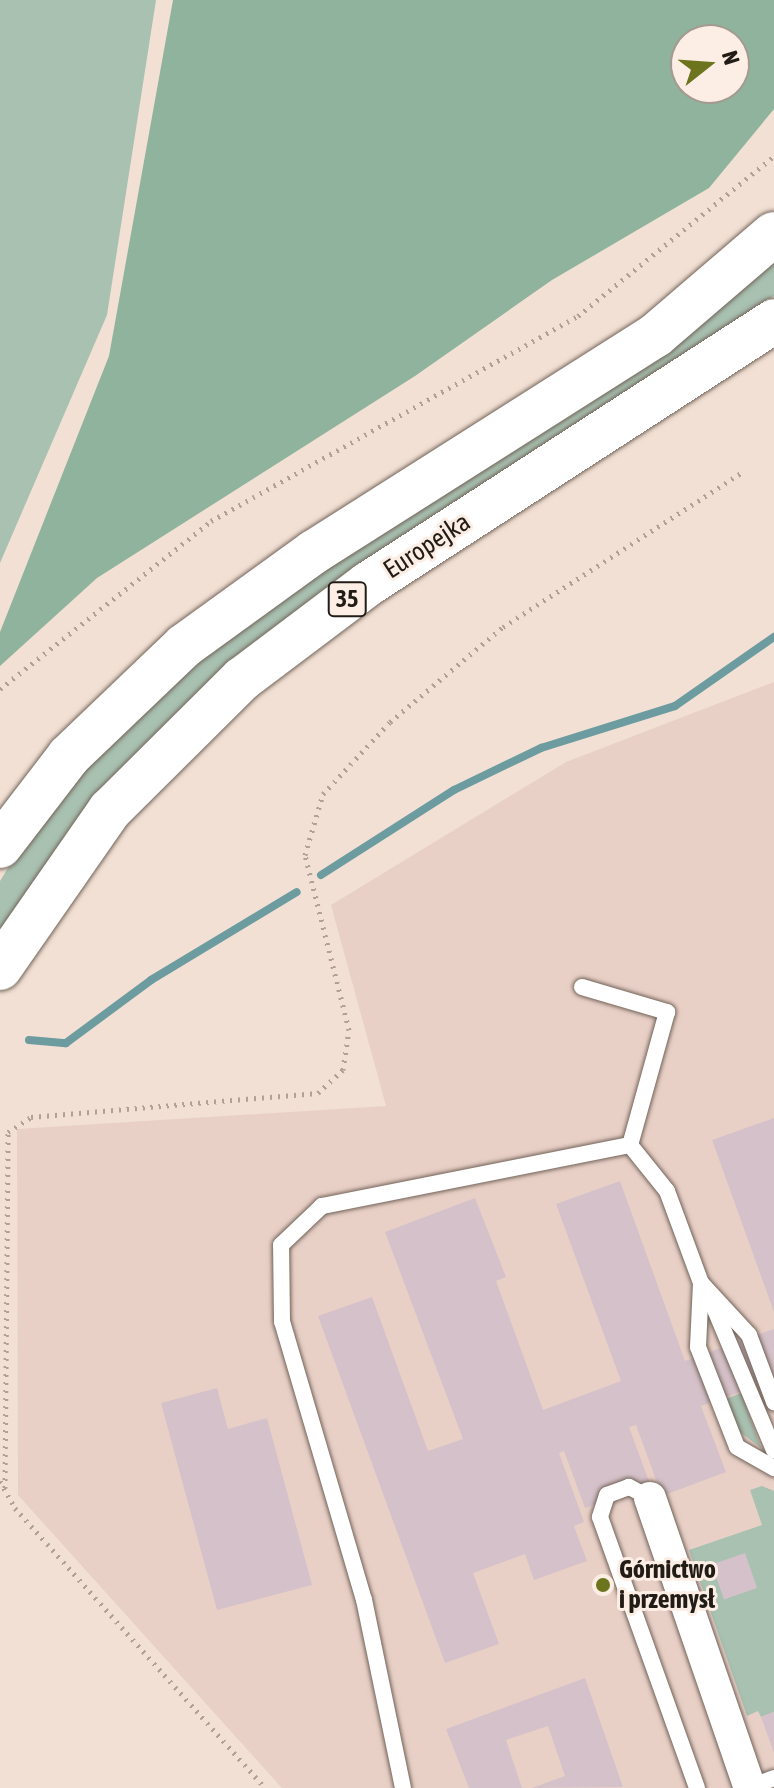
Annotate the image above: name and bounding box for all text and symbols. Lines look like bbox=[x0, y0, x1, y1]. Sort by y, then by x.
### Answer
north arrow bbox=[670, 24, 750, 104]
text: N bbox=[717, 48, 745, 68]
street label: Europejka bbox=[378, 506, 476, 586]
road number: 35 bbox=[327, 579, 367, 619]
place label: Górnictwo i przemysł bbox=[619, 1554, 716, 1616]
marker: Górnictwo i przemysł bbox=[594, 1576, 612, 1594]

